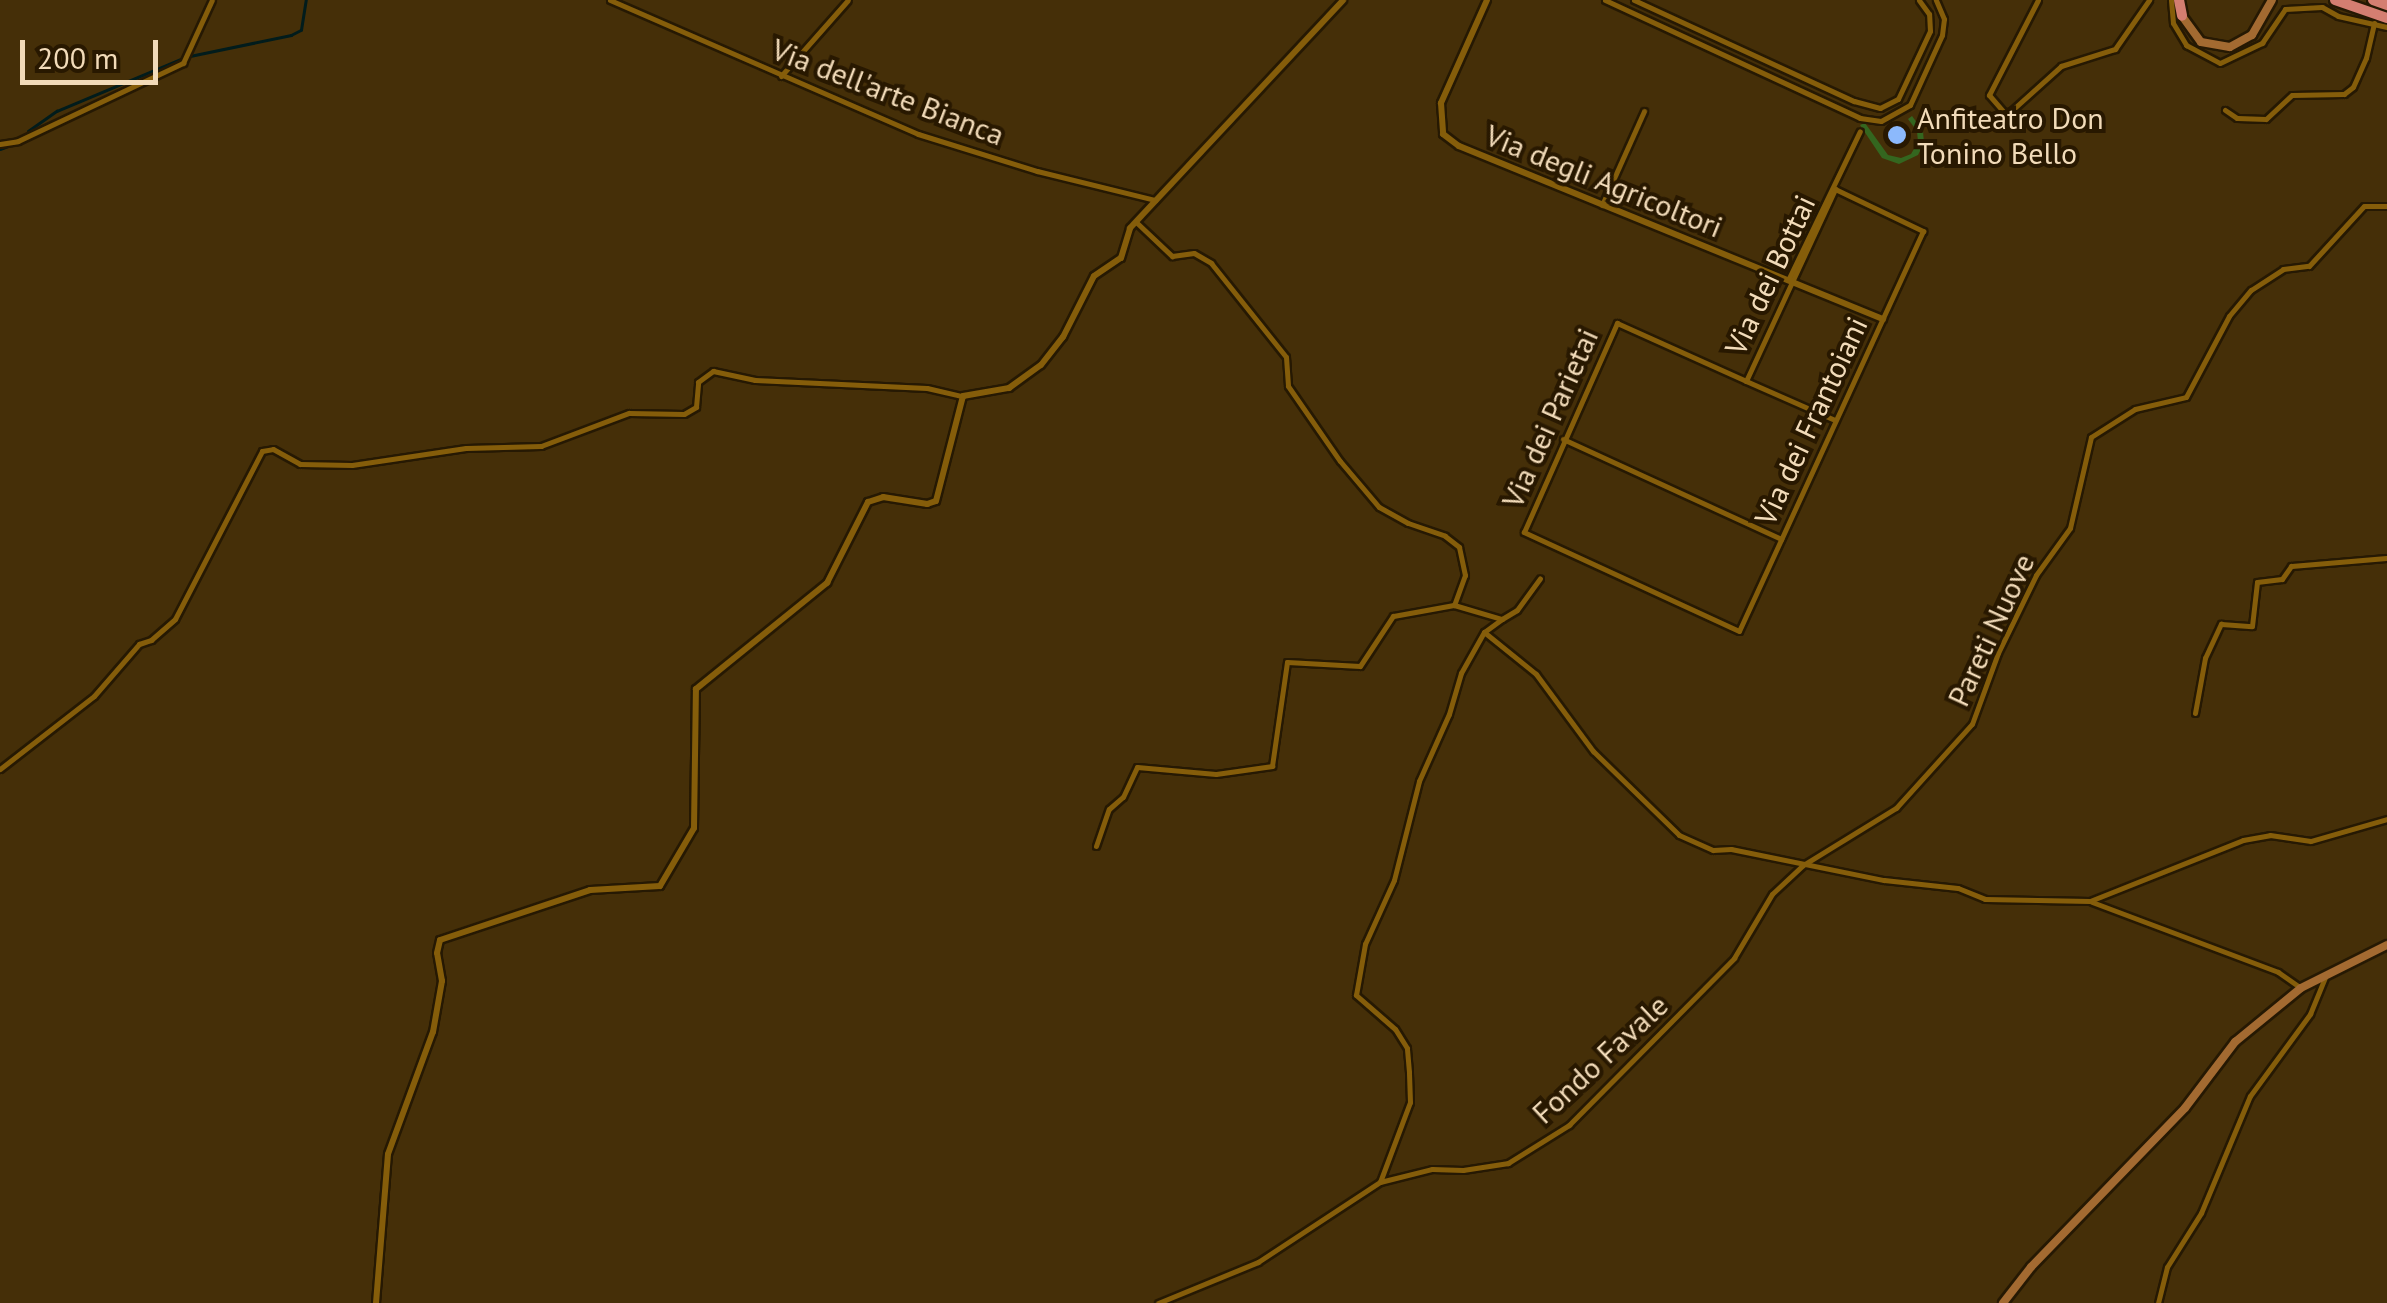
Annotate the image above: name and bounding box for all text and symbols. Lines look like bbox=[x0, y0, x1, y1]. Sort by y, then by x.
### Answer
scale bar bbox=[25, 20, 162, 82]
street label: Via dell'arte Bianca bbox=[767, 31, 1009, 153]
text: 200 m bbox=[37, 38, 118, 77]
place label: Anfiteatro Don Tonino Bello bbox=[1917, 100, 2104, 170]
street label: Via degli Agricoltori bbox=[1480, 117, 1728, 245]
marker: Anfiteatro Don Tonino Bello bbox=[1886, 124, 1908, 146]
street label: Via dei Bottai bbox=[1717, 189, 1823, 361]
street label: Via dei Frantoiani bbox=[1747, 311, 1875, 531]
street label: Via dei Parietai bbox=[1494, 323, 1606, 513]
street label: Pareti Nuove bbox=[1940, 548, 2042, 712]
street label: Fondo Favale bbox=[1525, 987, 1675, 1131]

